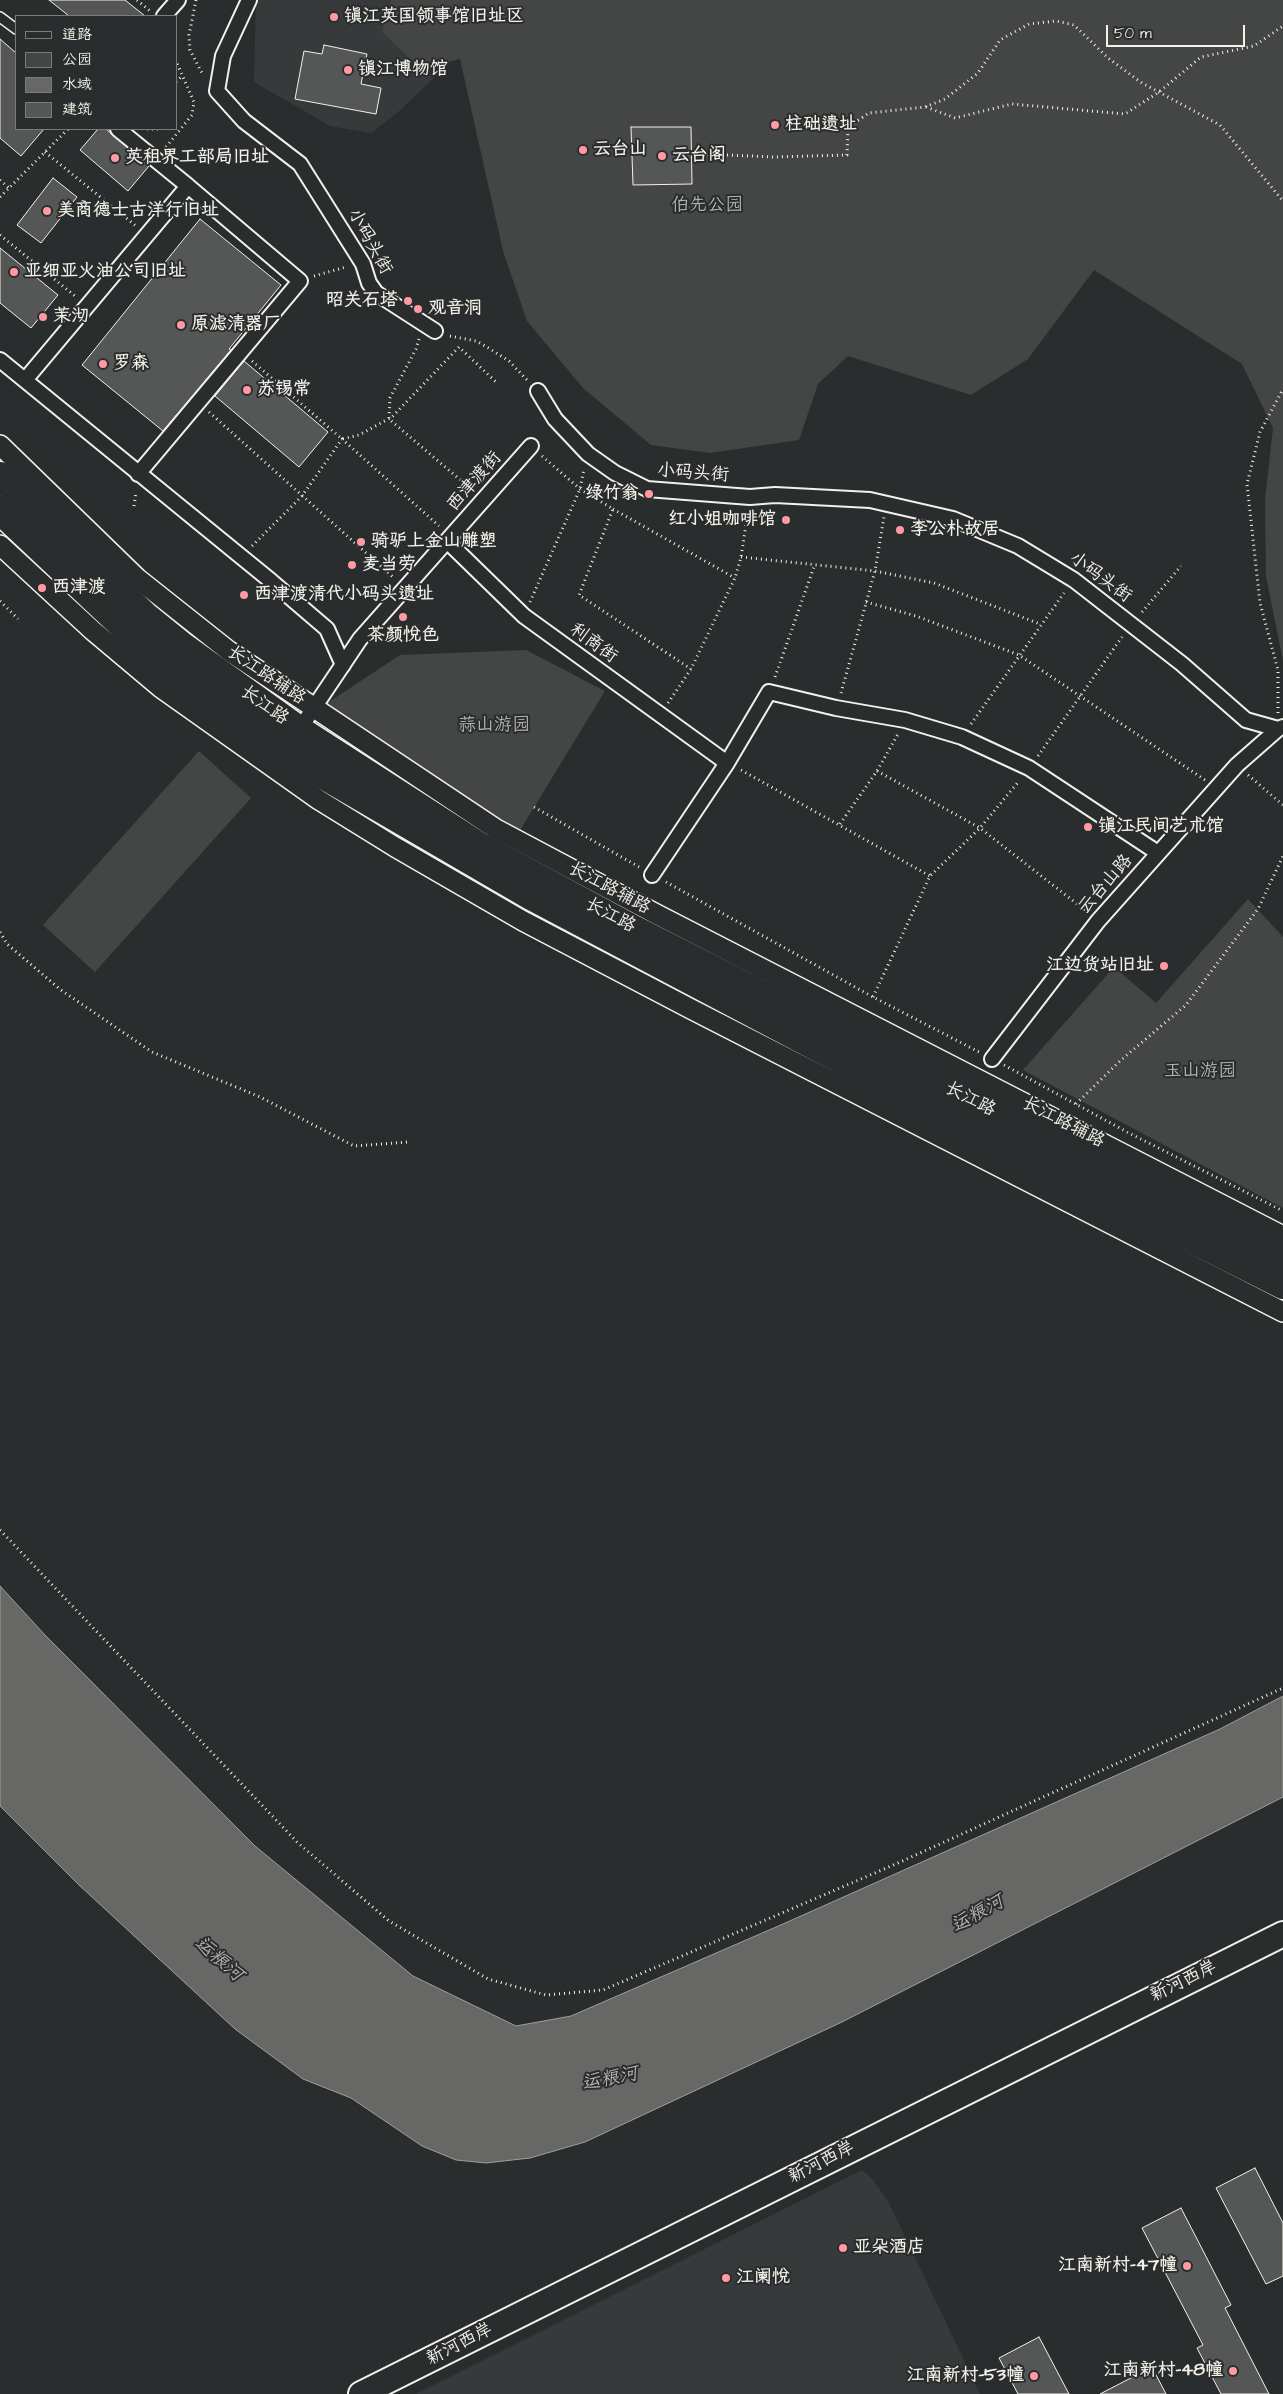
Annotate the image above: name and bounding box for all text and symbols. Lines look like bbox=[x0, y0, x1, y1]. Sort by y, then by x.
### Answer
place label: 镇江英国领事馆旧址区 bbox=[344, 6, 524, 28]
marker: 镇江英国领事馆旧址区 bbox=[328, 11, 340, 23]
legend bbox=[15, 15, 178, 130]
scale bar bbox=[1108, 15, 1247, 47]
text: 50 m bbox=[1114, 23, 1152, 44]
text: 道路 bbox=[62, 24, 92, 45]
text: 公园 bbox=[62, 49, 92, 70]
place label: 镇江博物馆 bbox=[358, 59, 448, 81]
marker: 镇江博物馆 bbox=[342, 64, 354, 76]
text: 水域 bbox=[62, 74, 92, 95]
text: 建筑 bbox=[62, 99, 92, 120]
place label: 柱础遗址 bbox=[785, 114, 857, 136]
marker: 柱础遗址 bbox=[769, 119, 781, 131]
place label: 云台山 bbox=[593, 139, 647, 161]
marker: 云台山 bbox=[577, 144, 589, 156]
place label: 云台阁 bbox=[672, 145, 726, 167]
place label: 英租界工部局旧址 bbox=[125, 147, 269, 169]
marker: 云台阁 bbox=[656, 150, 668, 162]
marker: 英租界工部局旧址 bbox=[109, 152, 121, 164]
park label: 伯先公园 bbox=[671, 195, 743, 217]
place label: 美商德士古洋行旧址 bbox=[57, 200, 219, 222]
marker: 美商德士古洋行旧址 bbox=[41, 205, 53, 217]
street label: 小码头街 bbox=[342, 205, 396, 279]
place label: 亚细亚火油公司旧址 bbox=[24, 261, 186, 283]
marker: 亚细亚火油公司旧址 bbox=[8, 266, 20, 278]
place label: 昭关石塔 bbox=[326, 290, 398, 312]
marker: 昭关石塔 bbox=[402, 295, 414, 307]
place label: 观音洞 bbox=[428, 298, 482, 320]
marker: 观音洞 bbox=[412, 303, 424, 315]
place label: 茉沏 bbox=[53, 306, 89, 328]
marker: 茉沏 bbox=[37, 311, 49, 323]
place label: 原滤清器厂 bbox=[191, 314, 281, 336]
marker: 原滤清器厂 bbox=[175, 319, 187, 331]
place label: 罗森 bbox=[113, 353, 149, 375]
marker: 罗森 bbox=[97, 358, 109, 370]
place label: 苏锡常 bbox=[257, 379, 311, 401]
marker: 苏锡常 bbox=[241, 384, 253, 396]
street label: 西津渡街 bbox=[443, 448, 507, 516]
street label: 小码头街 bbox=[656, 461, 730, 487]
place label: 绿竹翁 bbox=[585, 483, 639, 505]
marker: 绿竹翁 bbox=[643, 488, 655, 500]
place label: 红小姐咖啡馆 bbox=[668, 509, 776, 531]
marker: 红小姐咖啡馆 bbox=[780, 514, 792, 526]
place label: 李公朴故居 bbox=[910, 519, 1000, 541]
marker: 李公朴故居 bbox=[894, 524, 906, 536]
place label: 骑驴上金山雕塑 bbox=[371, 531, 497, 553]
marker: 骑驴上金山雕塑 bbox=[355, 536, 367, 548]
street label: 小码头街 bbox=[1065, 548, 1135, 608]
place label: 麦当劳 bbox=[362, 554, 416, 576]
marker: 麦当劳 bbox=[346, 559, 358, 571]
place label: 西津渡 bbox=[52, 577, 106, 599]
marker: 西津渡 bbox=[36, 582, 48, 594]
place label: 西津渡清代小码头遗址 bbox=[254, 584, 434, 606]
marker: 西津渡清代小码头遗址 bbox=[238, 589, 250, 601]
marker: 茶颜悦色 bbox=[397, 611, 409, 623]
street label: 利商街 bbox=[565, 619, 621, 669]
place label: 茶颜悦色 bbox=[367, 625, 439, 647]
street label: 长江路辅路 bbox=[223, 642, 309, 710]
street label: 长江路 bbox=[236, 682, 292, 730]
park label: 蒜山游园 bbox=[458, 715, 530, 737]
place label: 镇江民间艺术馆 bbox=[1098, 816, 1224, 838]
marker: 镇江民间艺术馆 bbox=[1082, 821, 1094, 833]
street label: 云台山路 bbox=[1074, 851, 1138, 919]
street label: 长江路辅路 bbox=[564, 858, 654, 920]
street label: 长江路 bbox=[581, 894, 639, 938]
place label: 江边货站旧址 bbox=[1046, 955, 1154, 977]
marker: 江边货站旧址 bbox=[1158, 960, 1170, 972]
park label: 玉山游园 bbox=[1164, 1061, 1236, 1083]
street label: 长江路 bbox=[941, 1078, 999, 1122]
street label: 长江路辅路 bbox=[1018, 1093, 1108, 1153]
water label: 运粮河 bbox=[948, 1891, 1008, 1939]
water label: 运粮河 bbox=[189, 1933, 247, 1987]
street label: 新河西岸 bbox=[1147, 1957, 1221, 2007]
water label: 运粮河 bbox=[580, 2063, 640, 2097]
street label: 新河西岸 bbox=[785, 2137, 859, 2189]
place label: 亚朵酒店 bbox=[853, 2237, 925, 2259]
marker: 亚朵酒店 bbox=[837, 2242, 849, 2254]
place label: 江南新村-47幢 bbox=[1058, 2255, 1177, 2277]
marker: 江南新村-47幢 bbox=[1181, 2260, 1193, 2272]
place label: 江阑悦 bbox=[736, 2267, 790, 2289]
marker: 江阑悦 bbox=[720, 2272, 732, 2284]
street label: 新河西岸 bbox=[423, 2319, 497, 2371]
place label: 江南新村-48幢 bbox=[1103, 2360, 1223, 2382]
place label: 江南新村-53幢 bbox=[907, 2365, 1024, 2387]
marker: 江南新村-48幢 bbox=[1227, 2365, 1239, 2377]
marker: 江南新村-53幢 bbox=[1028, 2370, 1040, 2382]

